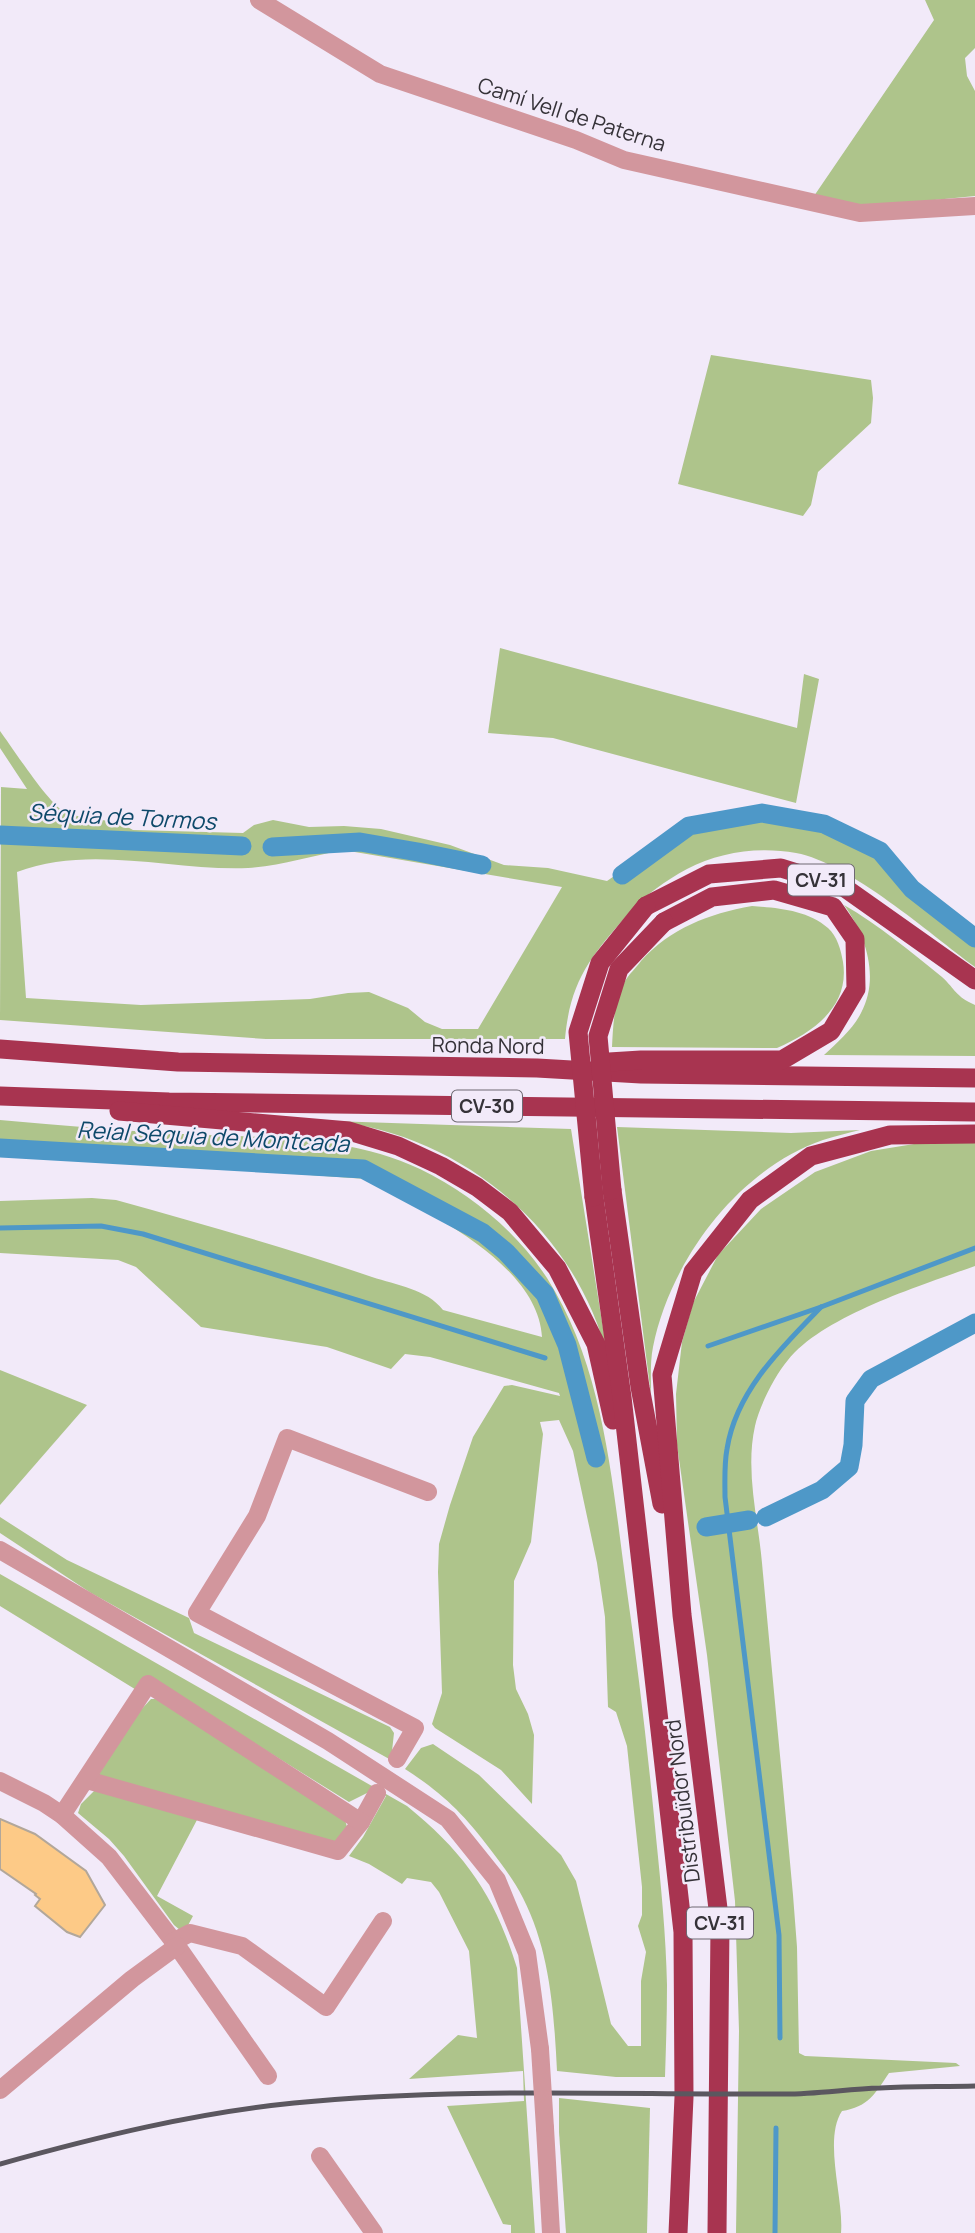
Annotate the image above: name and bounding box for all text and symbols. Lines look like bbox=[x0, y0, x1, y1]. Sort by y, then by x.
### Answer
street label: Camí Vell de Paterna bbox=[474, 70, 670, 158]
water label: Séquia de Tormos bbox=[27, 795, 219, 837]
road number: CV-31 bbox=[788, 864, 854, 895]
street label: Ronda Nord bbox=[431, 1030, 545, 1060]
road number: CV-30 bbox=[452, 1090, 522, 1122]
water label: Reial Séquia de Montcada bbox=[76, 1113, 351, 1159]
street label: Distribuïdor Nord bbox=[658, 1718, 706, 1884]
road number: CV-31 bbox=[687, 1908, 753, 1938]

